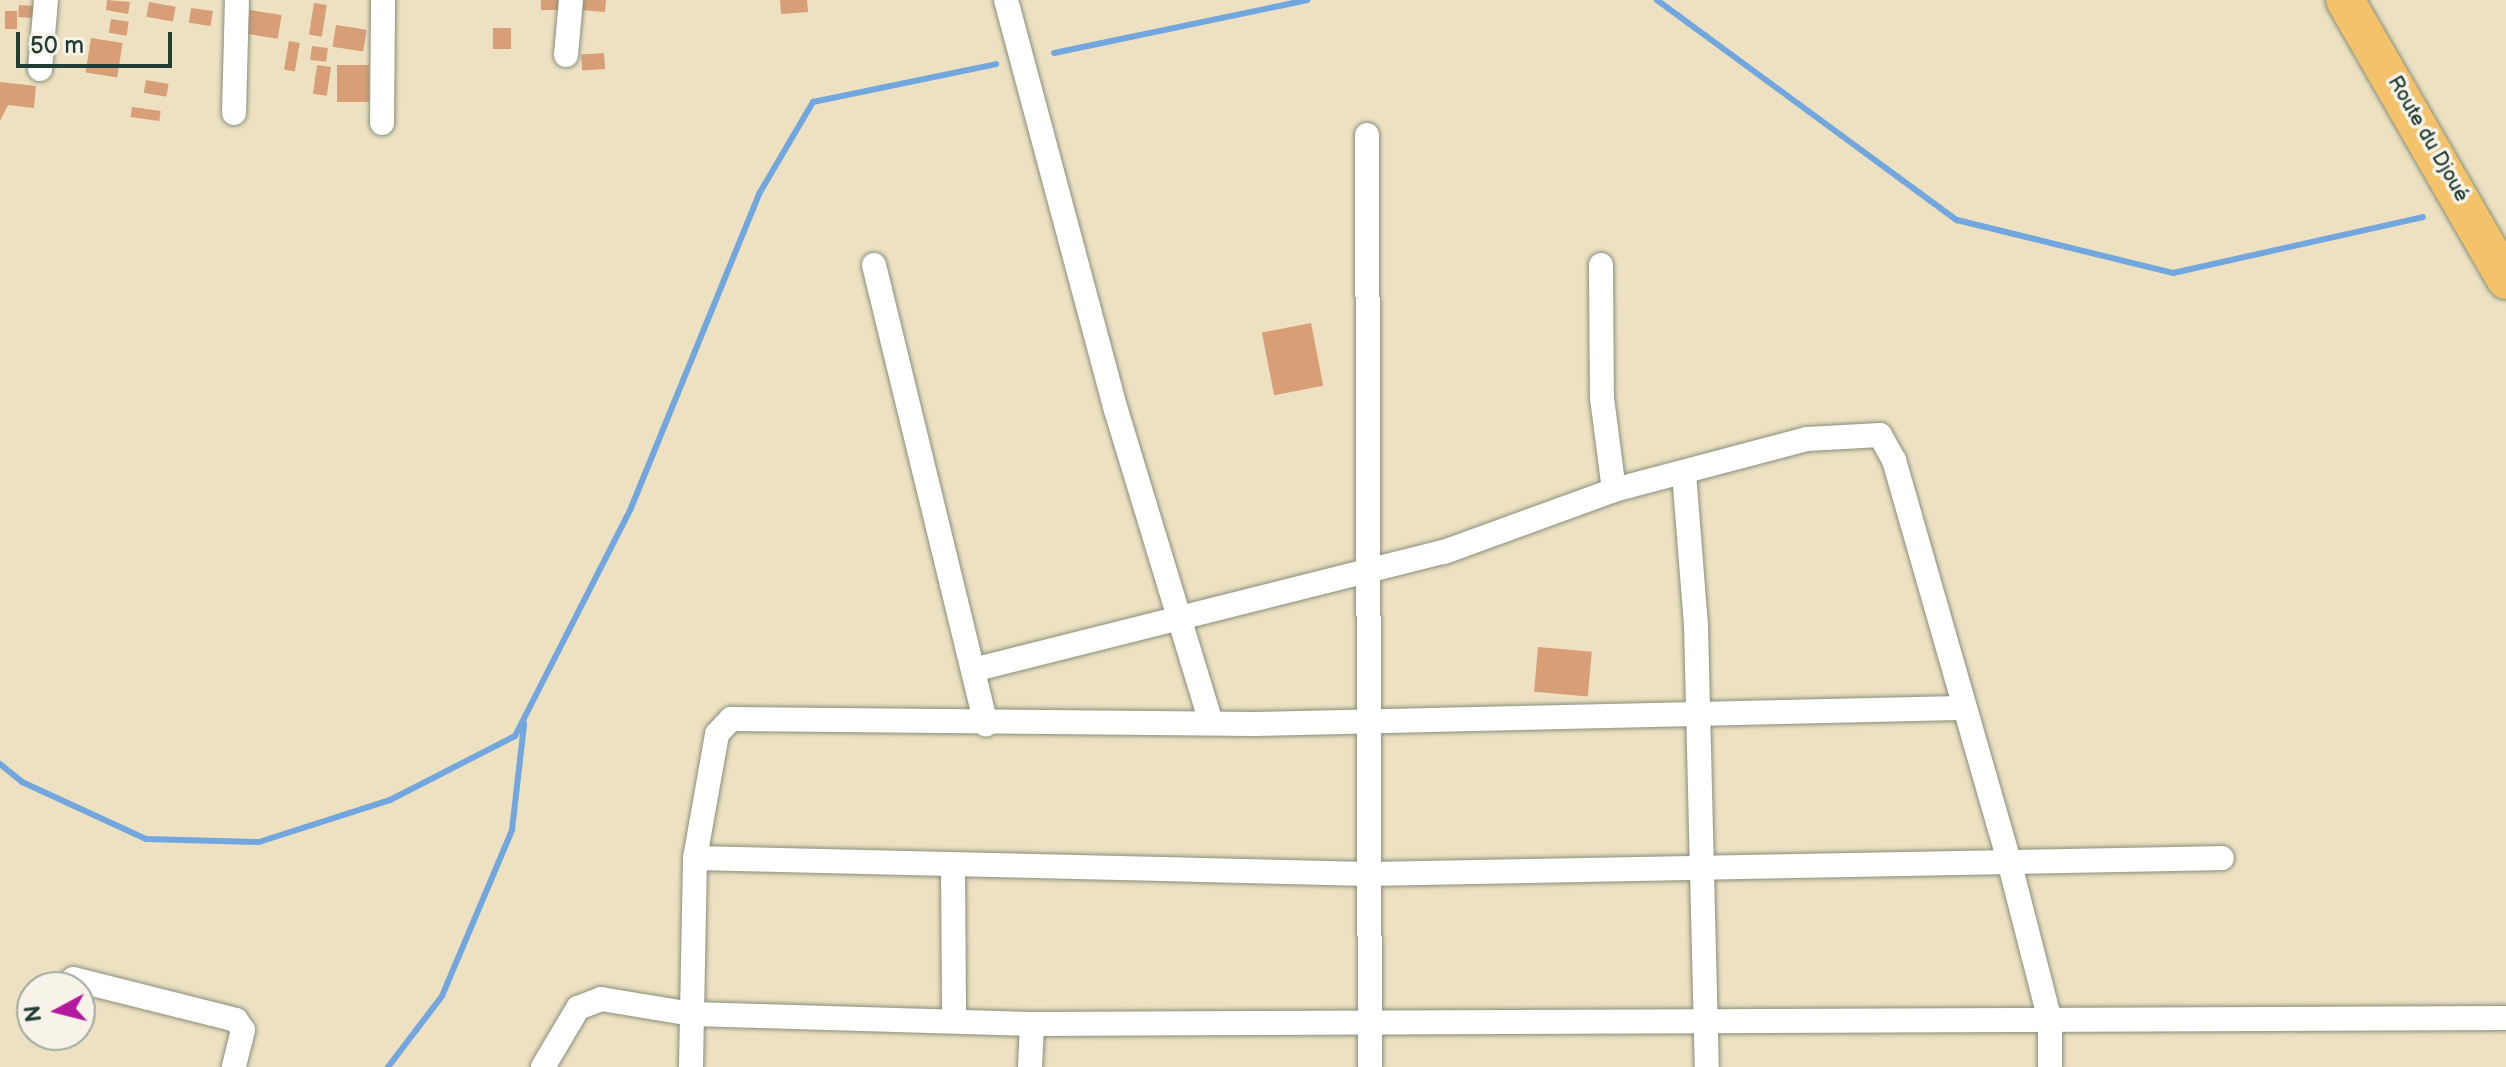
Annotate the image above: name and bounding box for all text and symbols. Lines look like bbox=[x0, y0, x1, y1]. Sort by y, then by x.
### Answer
scale bar bbox=[20, 16, 176, 66]
text: 50 m bbox=[30, 31, 84, 60]
street label: Route du Djoué bbox=[2382, 72, 2474, 206]
north arrow bbox=[16, 971, 96, 1051]
text: N bbox=[19, 1004, 48, 1024]

